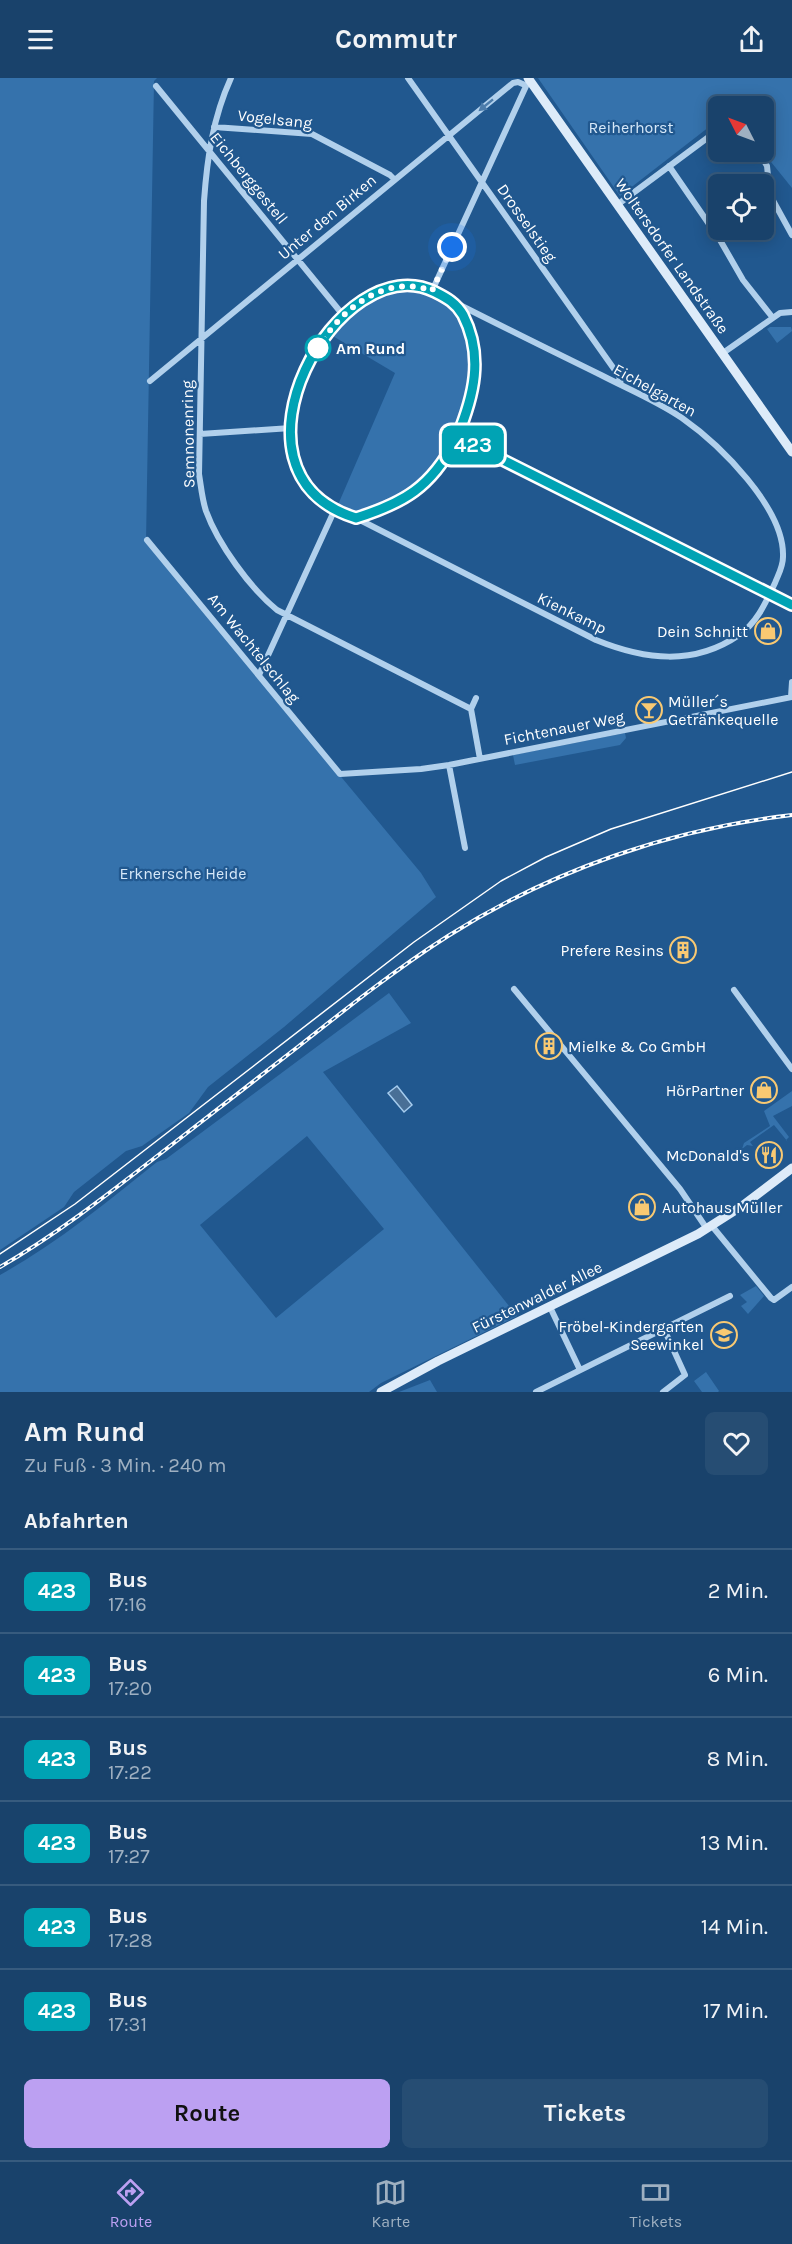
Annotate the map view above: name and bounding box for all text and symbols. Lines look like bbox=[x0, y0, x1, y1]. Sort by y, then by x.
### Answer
icon: menu bbox=[24, 23, 57, 56]
text: Commutr bbox=[335, 23, 457, 55]
icon: share bbox=[735, 23, 768, 56]
north arrow bbox=[708, 96, 774, 162]
map controls bbox=[708, 96, 774, 240]
one-way arrow bbox=[479, 98, 494, 111]
street label: Vogelsang bbox=[237, 106, 313, 132]
park label: Reiherhorst bbox=[588, 118, 674, 137]
street label: Eichberggestell bbox=[206, 128, 292, 228]
street label: Unter den Birken bbox=[274, 170, 380, 264]
button: locate bbox=[708, 174, 774, 240]
street label: Woltersdorfer Landstraße bbox=[611, 175, 733, 337]
street label: Drosselstieg bbox=[493, 180, 561, 266]
your location bbox=[437, 232, 467, 262]
marker: Am Rund bbox=[305, 335, 331, 361]
place label: Am Rund bbox=[336, 339, 405, 358]
street label: Eichelgarten bbox=[610, 359, 700, 421]
street label: Semnonenring bbox=[178, 380, 198, 488]
line badge: 423 bbox=[438, 426, 508, 464]
text: 423 bbox=[454, 433, 492, 457]
street label: Kienkamp bbox=[534, 588, 610, 638]
street label: Am Wachtelschlag bbox=[204, 589, 304, 707]
shop icon: Dein Schnitt bbox=[753, 616, 783, 646]
place label: Dein Schnitt bbox=[657, 622, 748, 641]
place label: Müller´s Getränkequelle bbox=[668, 692, 778, 729]
bar icon: Müller´s Getränkequelle bbox=[634, 695, 664, 725]
street label: Fichtenauer Weg bbox=[502, 707, 626, 749]
park label: Erknersche Heide bbox=[119, 864, 247, 883]
building icon: Prefere Resins bbox=[668, 935, 698, 965]
place label: Prefere Resins bbox=[560, 941, 664, 960]
building icon: Mielke & Co GmbH bbox=[534, 1031, 564, 1061]
place label: Mielke & Co GmbH bbox=[568, 1037, 706, 1056]
shop icon: HörPartner bbox=[749, 1075, 779, 1105]
place label: HörPartner bbox=[666, 1081, 744, 1100]
restaurant icon: McDonald's bbox=[754, 1140, 784, 1170]
place label: McDonald's bbox=[666, 1146, 750, 1165]
shop icon: Autohaus Müller bbox=[627, 1192, 657, 1222]
place label: Autohaus Müller bbox=[662, 1198, 782, 1217]
street label: Fürstenwalder Allee bbox=[469, 1257, 605, 1337]
place label: Fröbel-Kindergarten Seewinkel bbox=[558, 1317, 704, 1354]
school or university icon: Fröbel-Kindergarten Seewinkel bbox=[709, 1320, 739, 1350]
button: heart bbox=[705, 1412, 768, 1475]
text: Am Rund bbox=[24, 1415, 145, 1448]
text: Zu Fuß · 3 Min. · 240 m bbox=[24, 1454, 226, 1477]
text: Abfahrten bbox=[24, 1508, 129, 1534]
text: Bus bbox=[108, 1567, 148, 1593]
text: 2 Min. bbox=[708, 1578, 768, 1604]
text: 423 bbox=[38, 1579, 76, 1603]
text: 17:16 bbox=[108, 1593, 147, 1616]
text: Bus bbox=[108, 1651, 148, 1677]
text: 6 Min. bbox=[708, 1662, 768, 1688]
text: 423 bbox=[38, 1663, 76, 1687]
text: 17:20 bbox=[108, 1677, 152, 1700]
text: Bus bbox=[108, 1735, 148, 1761]
text: 8 Min. bbox=[707, 1746, 768, 1772]
text: 423 bbox=[38, 1747, 76, 1771]
text: 17:22 bbox=[108, 1761, 152, 1784]
text: Bus bbox=[108, 1819, 148, 1845]
text: 13 Min. bbox=[700, 1830, 768, 1856]
text: 423 bbox=[38, 1831, 76, 1855]
text: 17:27 bbox=[108, 1845, 150, 1868]
text: Bus bbox=[108, 1903, 148, 1929]
text: 14 Min. bbox=[701, 1914, 768, 1940]
text: 423 bbox=[38, 1915, 76, 1939]
text: 17:28 bbox=[108, 1929, 153, 1952]
text: Bus bbox=[108, 1987, 148, 2013]
text: 17 Min. bbox=[703, 1998, 768, 2024]
text: 423 bbox=[38, 1999, 76, 2023]
text: 17:31 bbox=[108, 2013, 147, 2036]
button: Route bbox=[24, 2079, 390, 2148]
button: Tickets bbox=[402, 2079, 768, 2148]
tab: Route bbox=[110, 2176, 152, 2231]
tab: Karte bbox=[372, 2176, 410, 2231]
tab: Tickets bbox=[630, 2176, 682, 2231]

